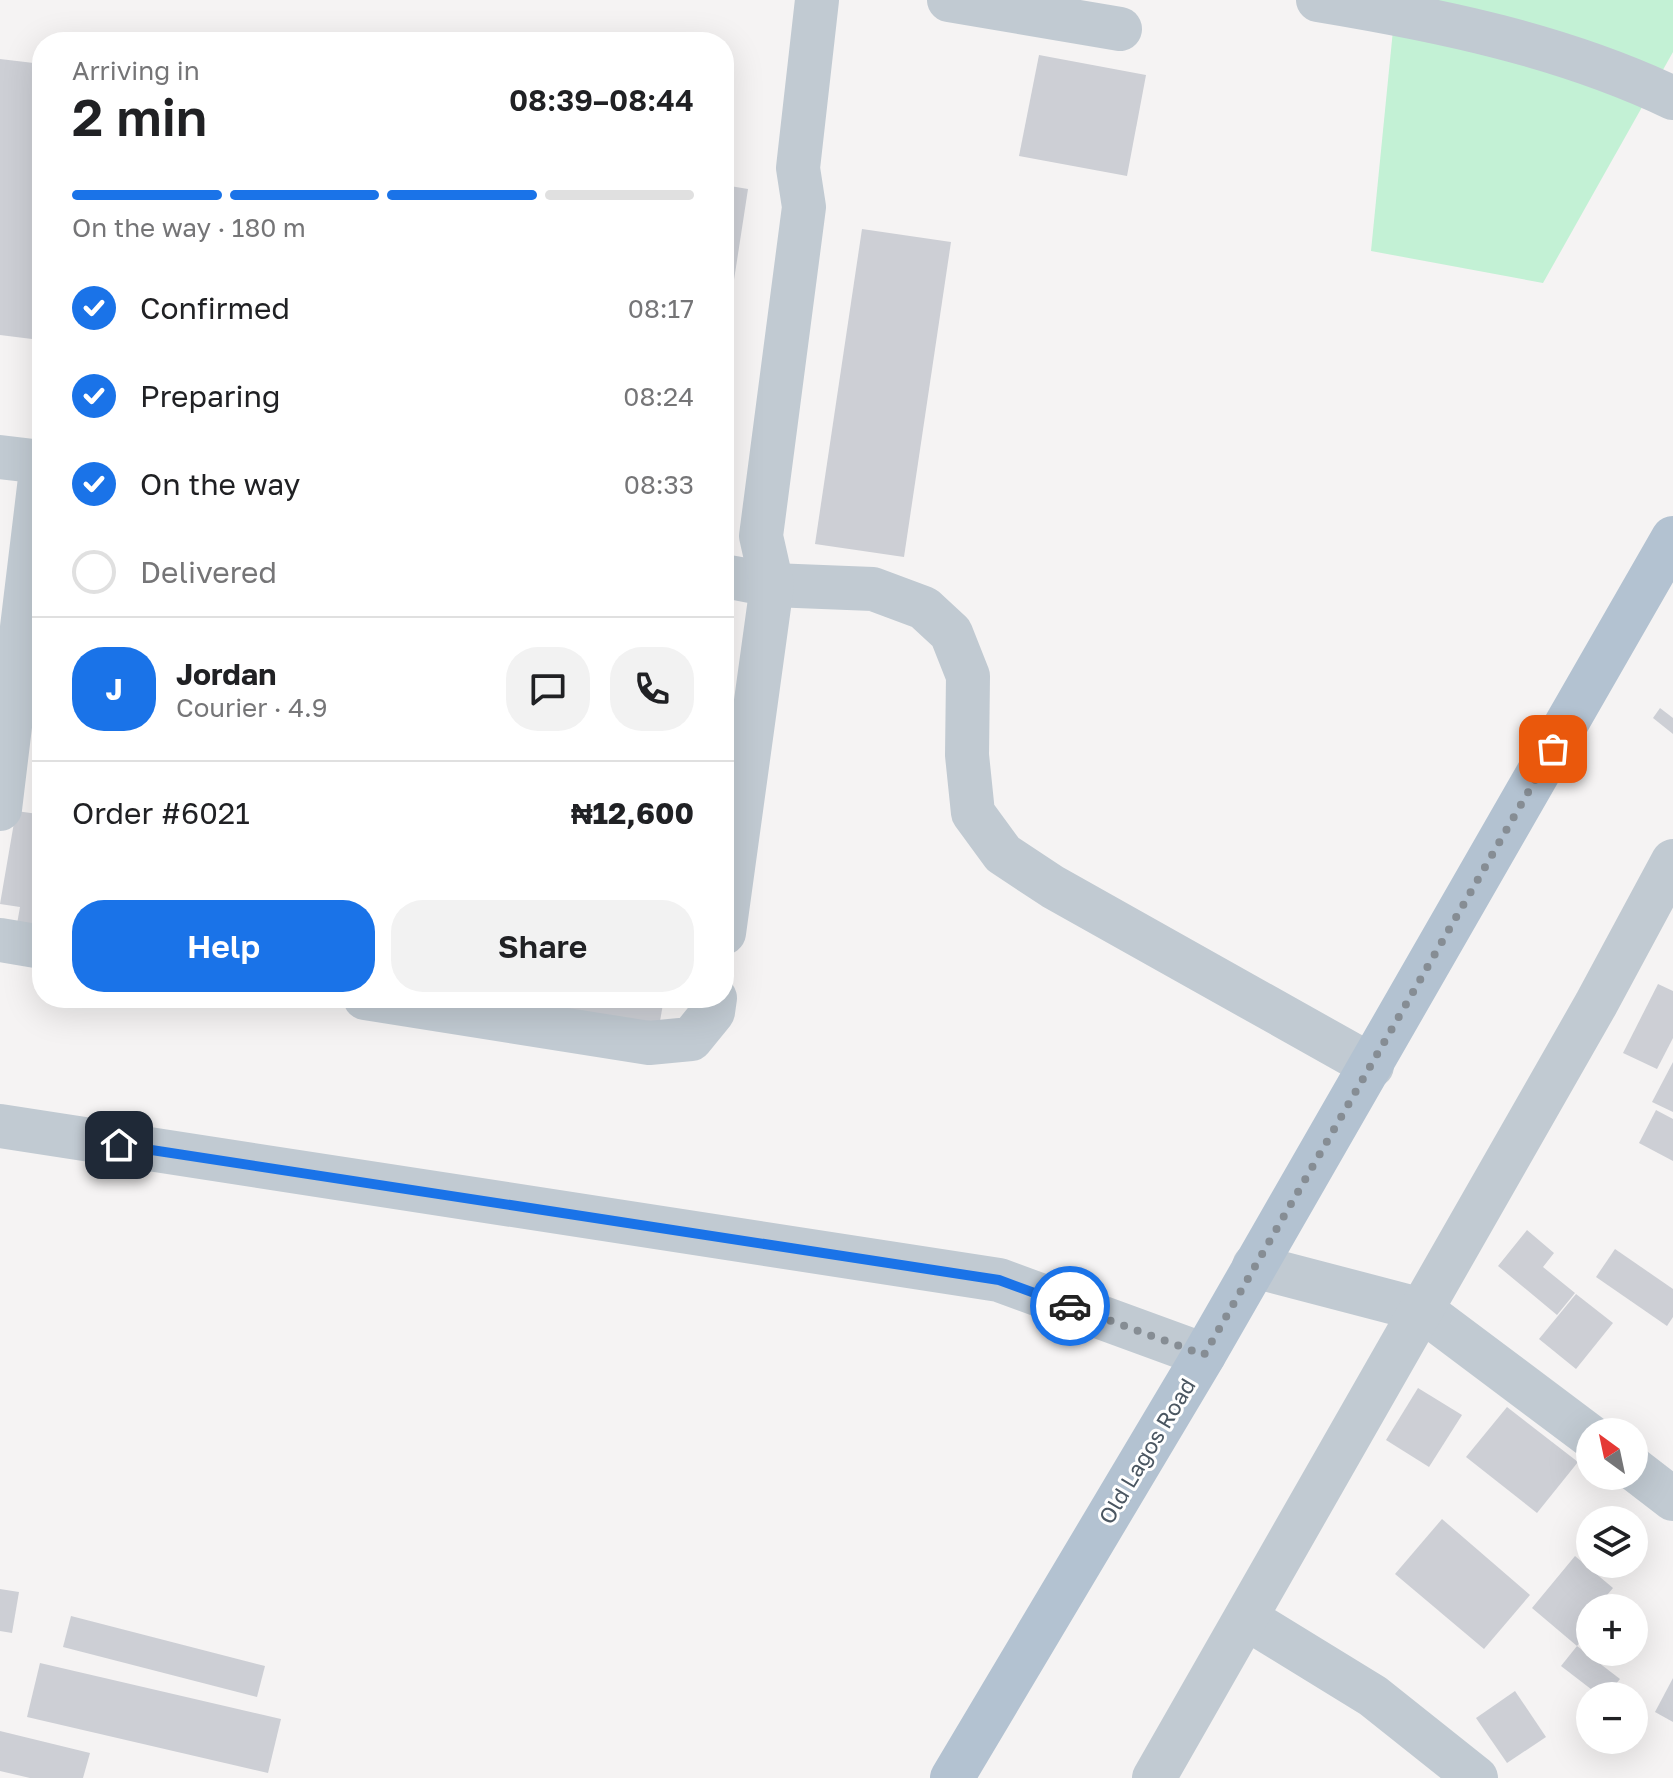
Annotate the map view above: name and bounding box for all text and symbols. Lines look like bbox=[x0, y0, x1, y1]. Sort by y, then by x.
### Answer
text: Arriving in bbox=[72, 55, 200, 86]
text: 08:39–08:44 bbox=[509, 82, 694, 118]
text: 2 min bbox=[72, 85, 207, 147]
text: On the way · 180 m bbox=[72, 212, 306, 243]
icon: check bbox=[72, 286, 116, 330]
text: Confirmed bbox=[140, 290, 290, 326]
text: 08:17 bbox=[628, 293, 694, 324]
icon: check bbox=[72, 374, 116, 418]
text: Preparing bbox=[140, 378, 281, 414]
text: 08:24 bbox=[623, 381, 694, 412]
icon: check bbox=[72, 462, 116, 506]
text: On the way bbox=[140, 466, 300, 502]
text: 08:33 bbox=[624, 469, 694, 500]
text: Delivered bbox=[140, 554, 277, 590]
button: chat bbox=[506, 647, 590, 731]
button: phone bbox=[610, 647, 694, 731]
text: Jordan bbox=[176, 656, 276, 692]
text: J bbox=[105, 671, 123, 707]
text: Courier · 4.9 bbox=[176, 692, 328, 723]
pin bbox=[1519, 715, 1587, 783]
icon: bag bbox=[1531, 727, 1575, 771]
text: Order #6021 bbox=[72, 795, 250, 831]
text: ₦12,600 bbox=[571, 795, 694, 831]
button: Help bbox=[72, 900, 375, 992]
button: Share bbox=[391, 900, 694, 992]
pin bbox=[85, 1111, 153, 1179]
icon: home bbox=[97, 1123, 141, 1167]
courier bbox=[1030, 1266, 1110, 1346]
icon: car bbox=[1048, 1284, 1092, 1328]
street label: Old Lagos Road bbox=[1092, 1373, 1201, 1528]
north arrow bbox=[1576, 1418, 1648, 1490]
map controls bbox=[1576, 1418, 1648, 1754]
button: layers bbox=[1576, 1506, 1648, 1578]
button: + bbox=[1576, 1594, 1648, 1666]
button: − bbox=[1576, 1682, 1648, 1754]

